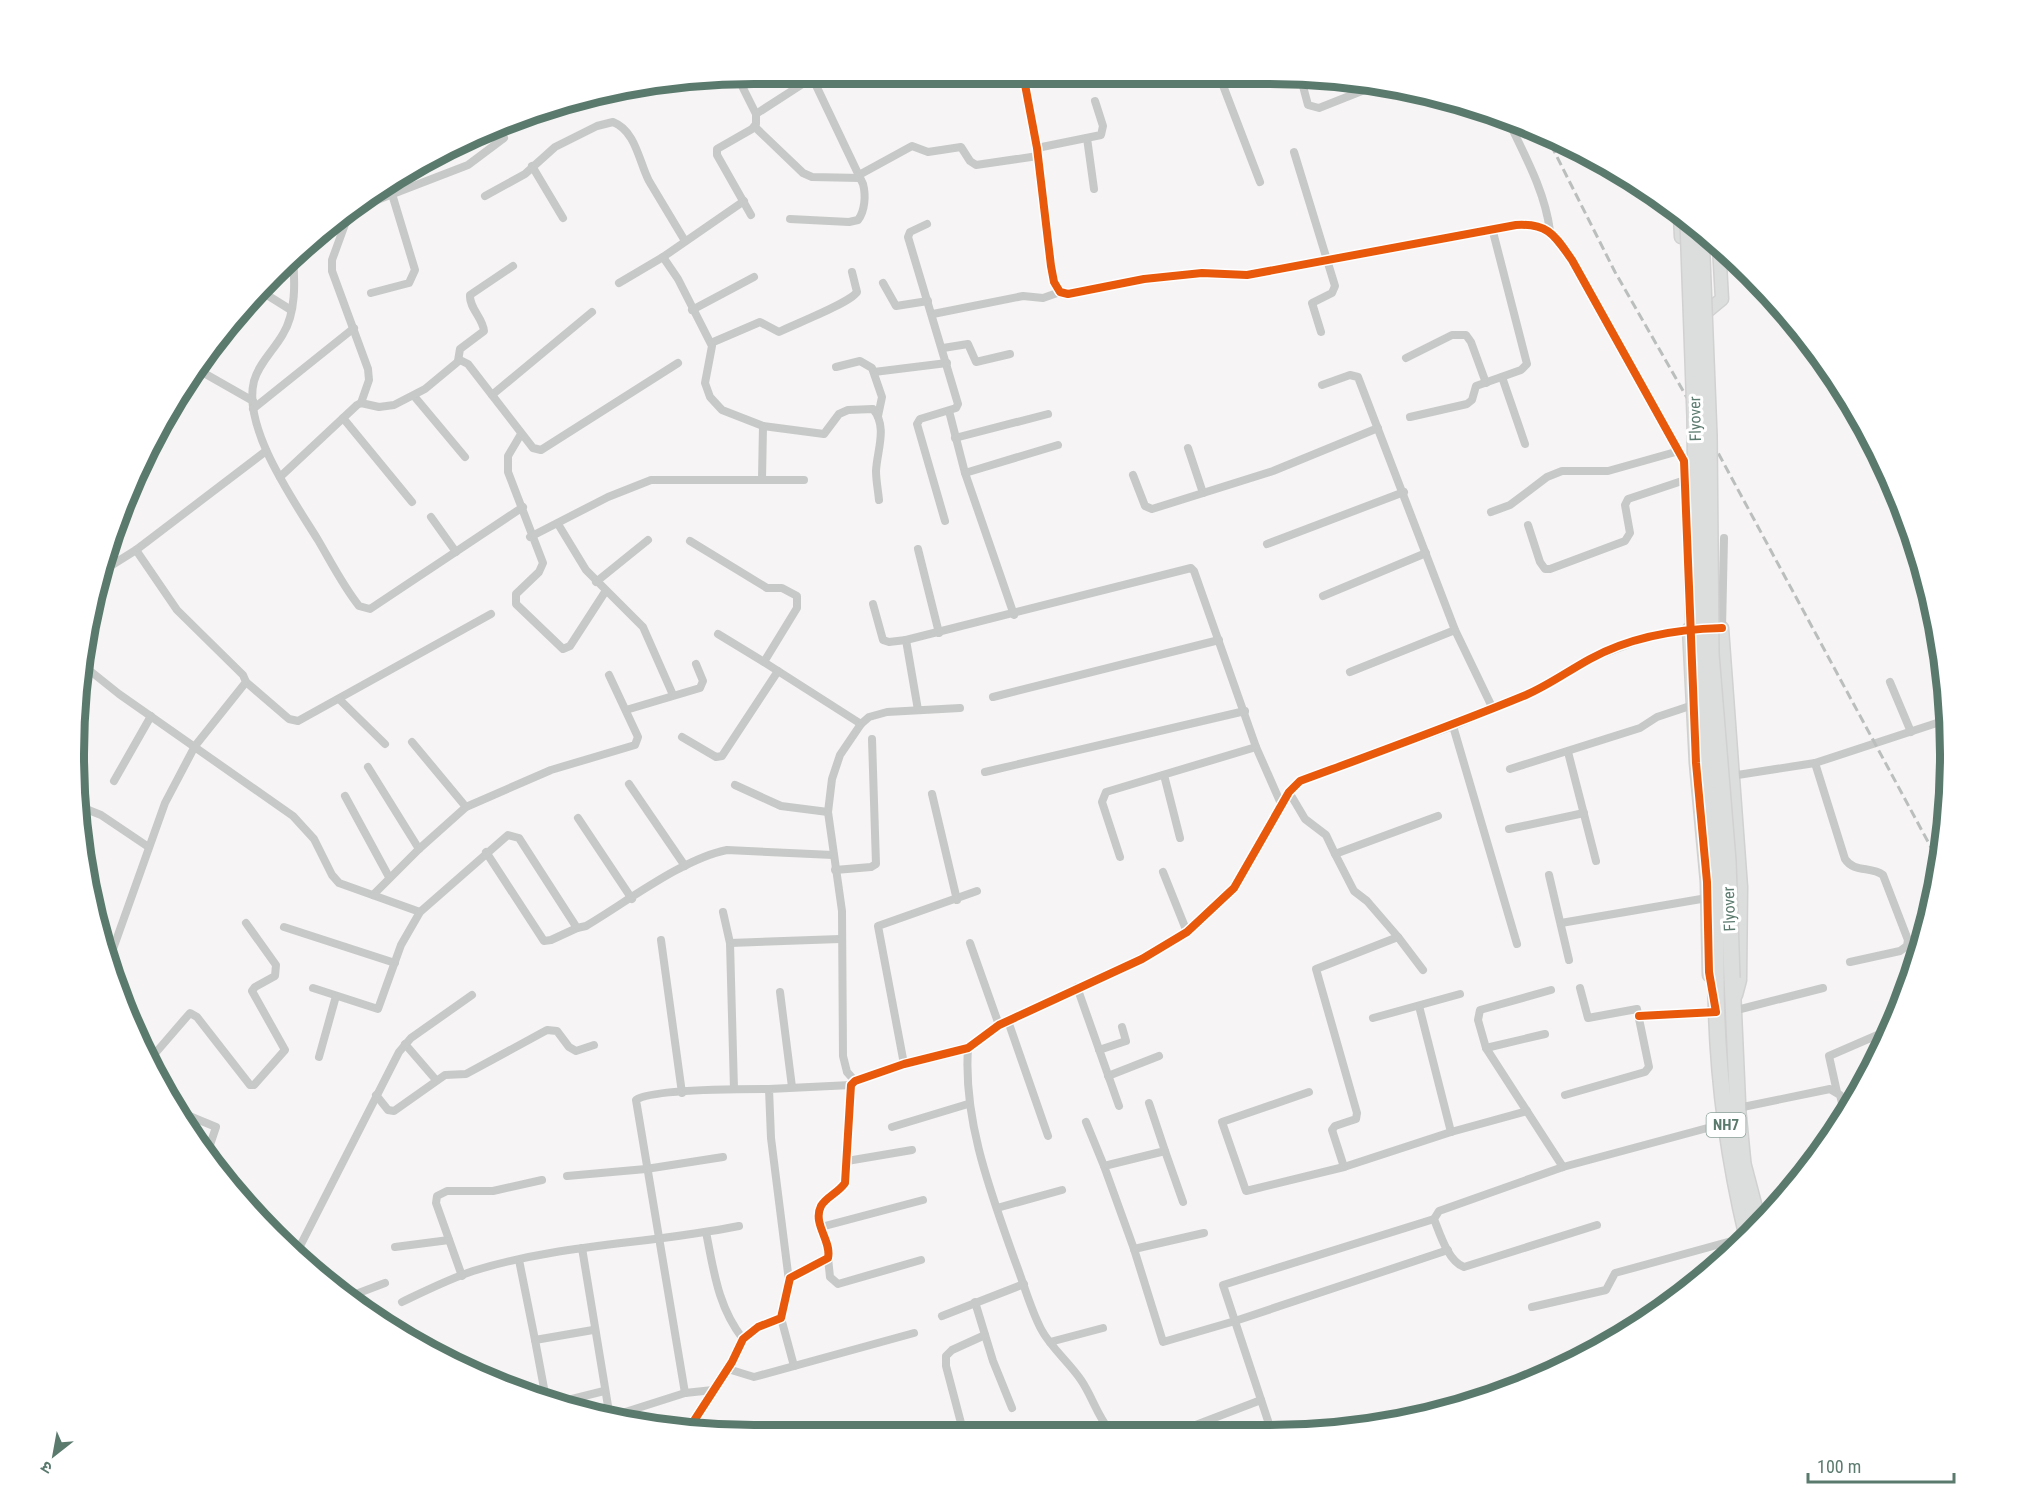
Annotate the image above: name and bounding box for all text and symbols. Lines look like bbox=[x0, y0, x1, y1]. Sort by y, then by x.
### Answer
street label: Flyover bbox=[1685, 396, 1705, 442]
street label: Flyover bbox=[1719, 886, 1739, 932]
road number: NH7 bbox=[1706, 1113, 1746, 1137]
north arrow bbox=[24, 1425, 84, 1485]
scale bar bbox=[1808, 1446, 1954, 1484]
text: 100 m bbox=[1817, 1456, 1861, 1477]
text: उ bbox=[37, 1457, 55, 1478]

